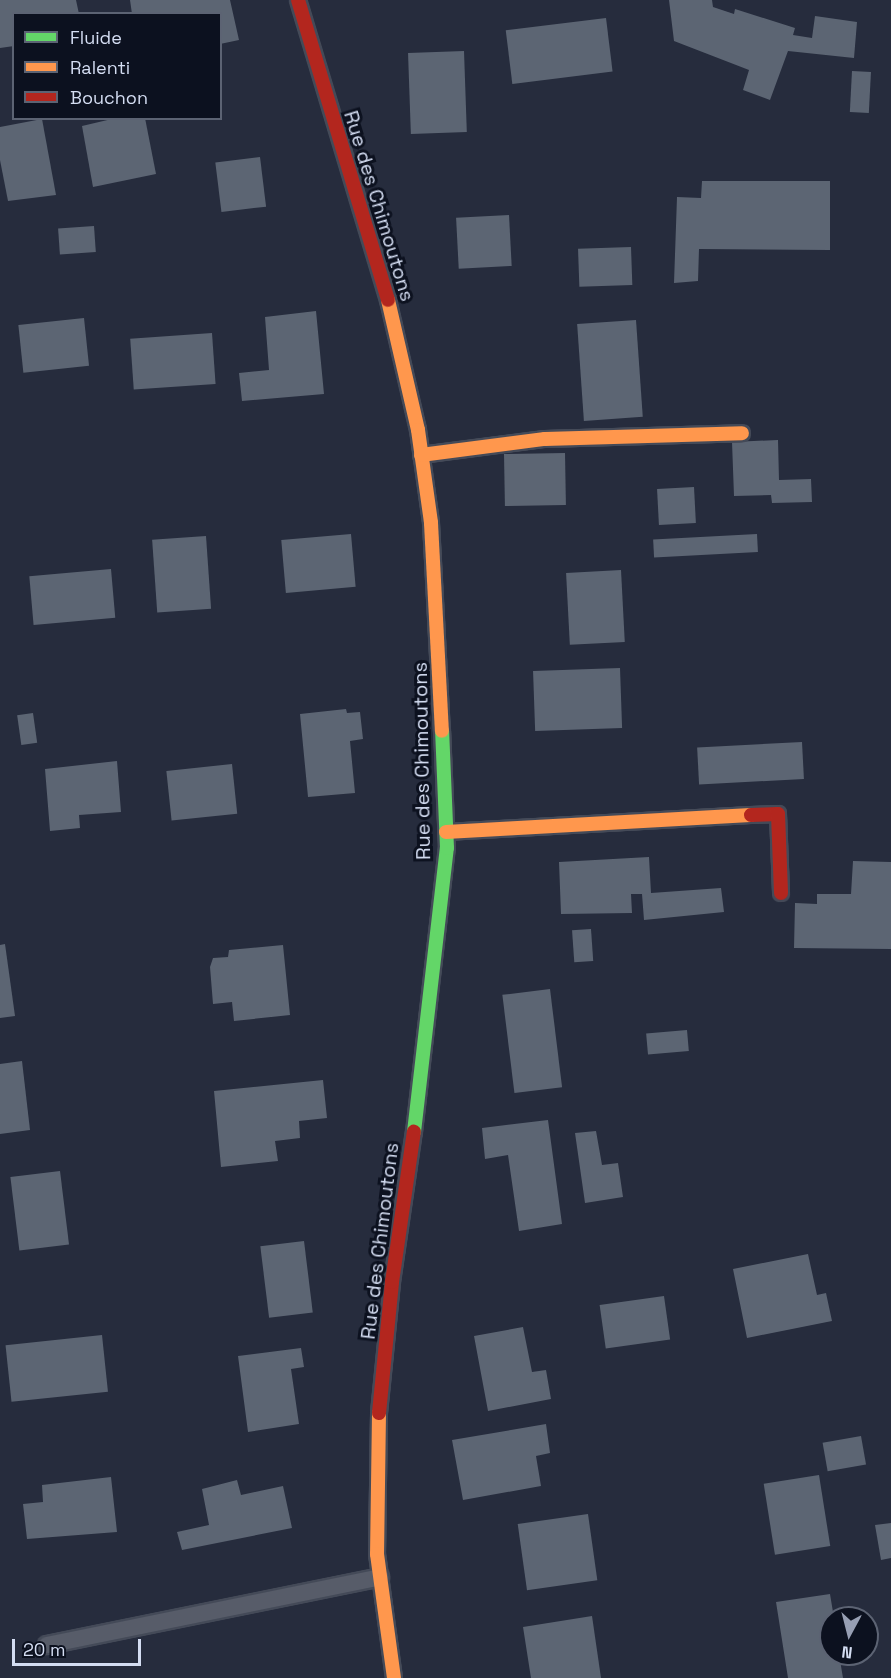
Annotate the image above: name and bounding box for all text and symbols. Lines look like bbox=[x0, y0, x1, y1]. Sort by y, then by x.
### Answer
legend bbox=[12, 12, 222, 120]
text: Fluide bbox=[70, 26, 122, 49]
text: Ralenti bbox=[70, 56, 130, 79]
text: Bouchon bbox=[70, 86, 148, 109]
street label: Rue des Chimoutons bbox=[339, 108, 419, 304]
street label: Rue des Chimoutons bbox=[408, 662, 436, 860]
street label: Rue des Chimoutons bbox=[356, 1141, 404, 1341]
north arrow bbox=[819, 1606, 879, 1666]
scale bar bbox=[15, 1627, 144, 1665]
text: 20 m bbox=[23, 1638, 66, 1661]
text: N bbox=[840, 1641, 854, 1663]

